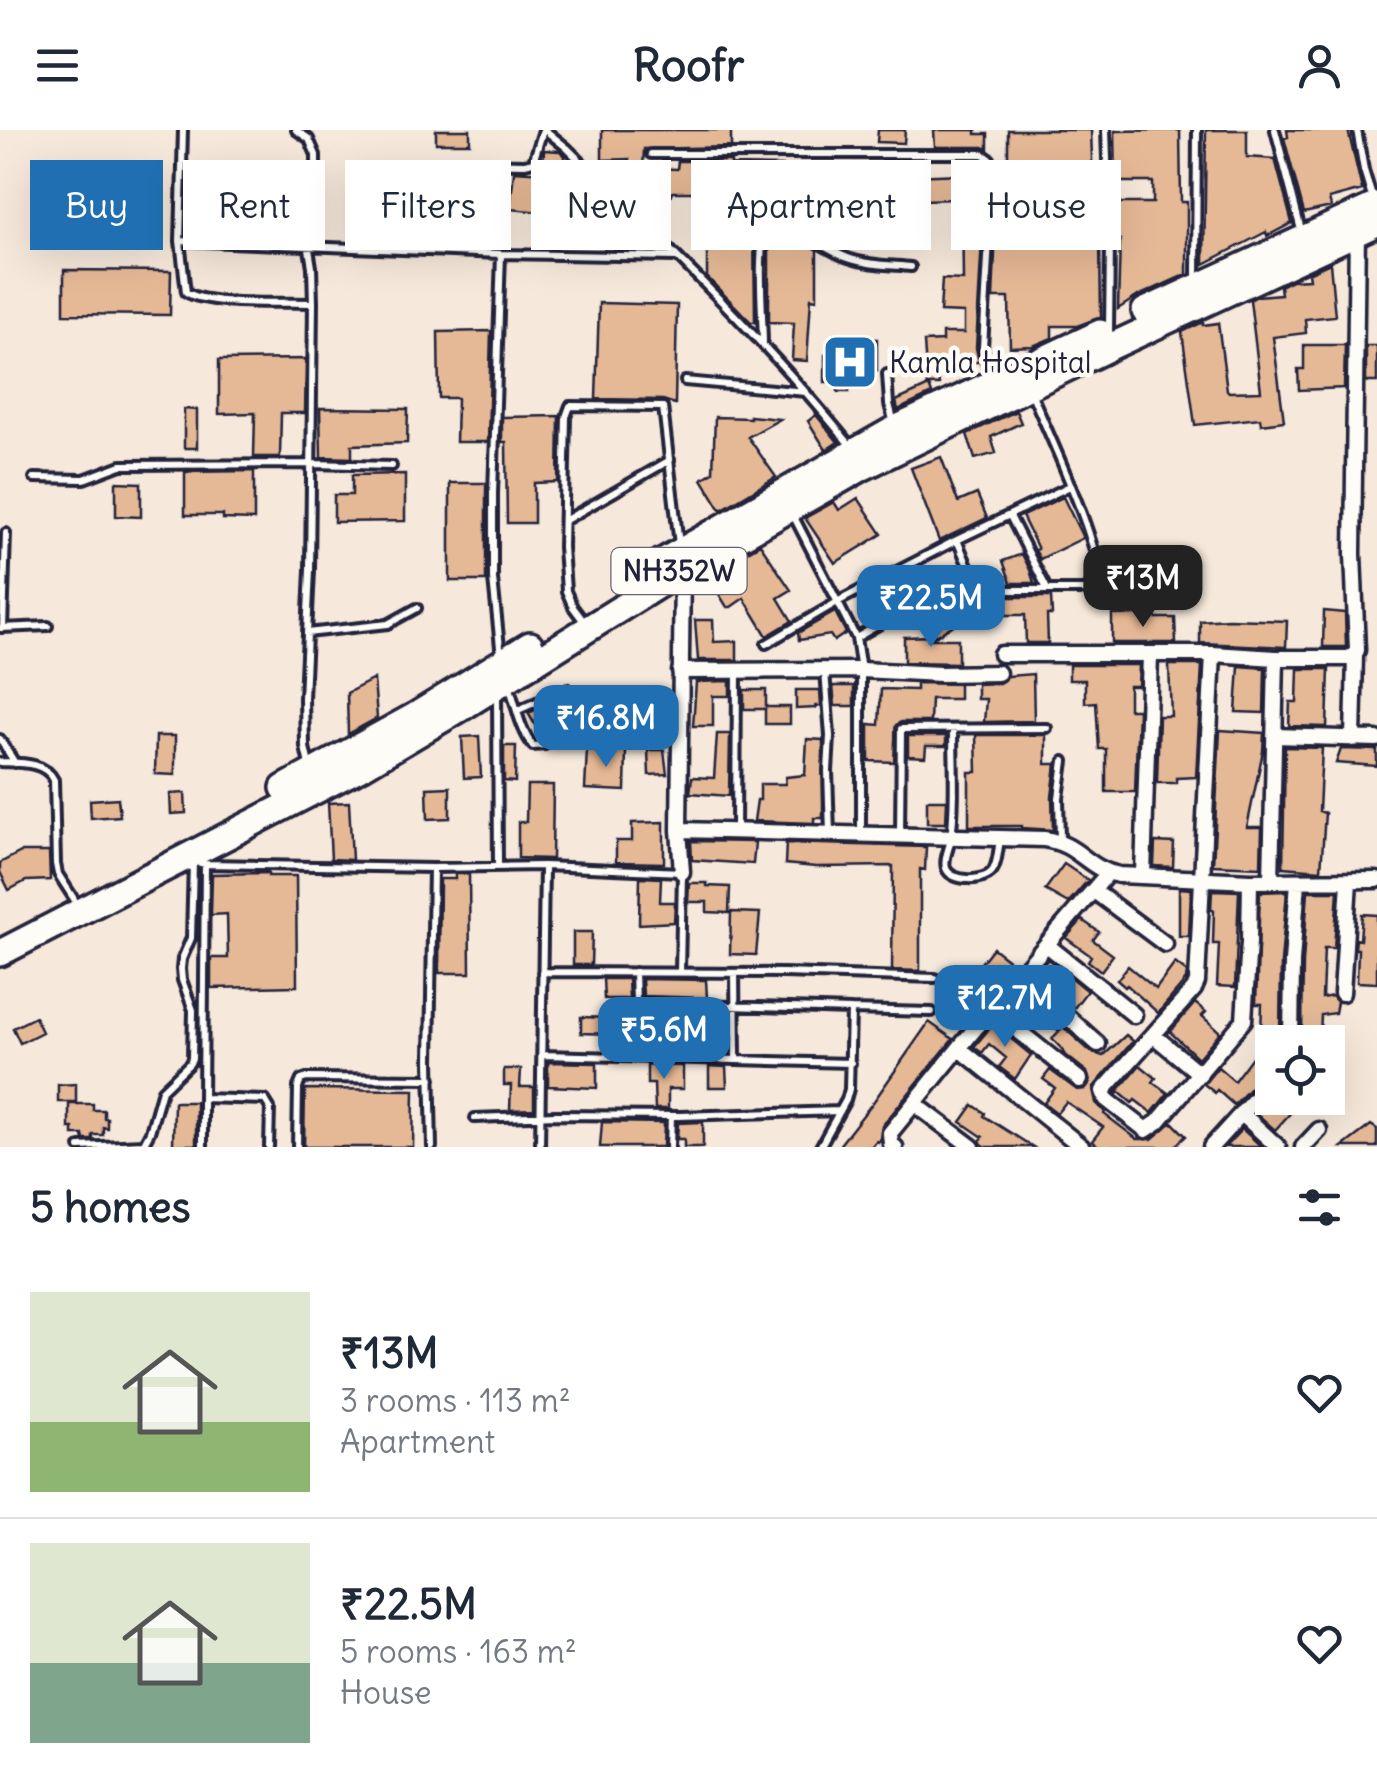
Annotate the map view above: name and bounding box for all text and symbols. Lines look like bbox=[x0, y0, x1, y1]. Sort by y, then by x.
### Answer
text: Roofr bbox=[633, 37, 744, 93]
icon: menu bbox=[30, 38, 85, 93]
icon: person bbox=[1292, 38, 1347, 93]
chip: Buy bbox=[30, 160, 163, 250]
chip: Rent bbox=[183, 160, 325, 250]
chip: Filters bbox=[345, 160, 511, 250]
chip: New bbox=[531, 160, 671, 250]
chip: Apartment bbox=[691, 160, 931, 250]
chip: House bbox=[951, 160, 1121, 250]
hospital icon: Kamla Hospital bbox=[820, 332, 880, 392]
place label: Kamla Hospital bbox=[889, 343, 1092, 381]
pin: ₹13M bbox=[1084, 545, 1202, 630]
road number: NH352W bbox=[612, 548, 746, 594]
text: ₹13M bbox=[1105, 557, 1181, 598]
pin: ₹22.5M bbox=[850, 565, 1012, 650]
text: ₹22.5M bbox=[879, 577, 983, 618]
pin: ₹16.8M bbox=[525, 685, 687, 770]
text: ₹16.8M bbox=[556, 697, 656, 738]
pin: ₹12.7M bbox=[924, 965, 1086, 1050]
text: ₹12.7M bbox=[957, 977, 1053, 1018]
pin: ₹5.6M bbox=[594, 997, 734, 1082]
text: ₹5.6M bbox=[620, 1009, 708, 1050]
map controls bbox=[1255, 1025, 1345, 1115]
button: locate bbox=[1255, 1025, 1345, 1115]
icon: filters bbox=[1292, 1180, 1347, 1235]
text: 5 homes bbox=[30, 1181, 191, 1233]
text: ₹13M bbox=[340, 1327, 439, 1379]
icon: home bbox=[110, 1332, 230, 1452]
icon: heart bbox=[1292, 1365, 1347, 1420]
text: 3 rooms · 113 m² bbox=[340, 1380, 571, 1421]
text: Apartment bbox=[340, 1421, 495, 1462]
text: ₹22.5M bbox=[340, 1578, 477, 1630]
icon: home bbox=[110, 1583, 230, 1703]
icon: heart bbox=[1292, 1616, 1347, 1671]
text: 5 rooms · 163 m² bbox=[340, 1631, 577, 1672]
text: House bbox=[340, 1672, 431, 1713]

